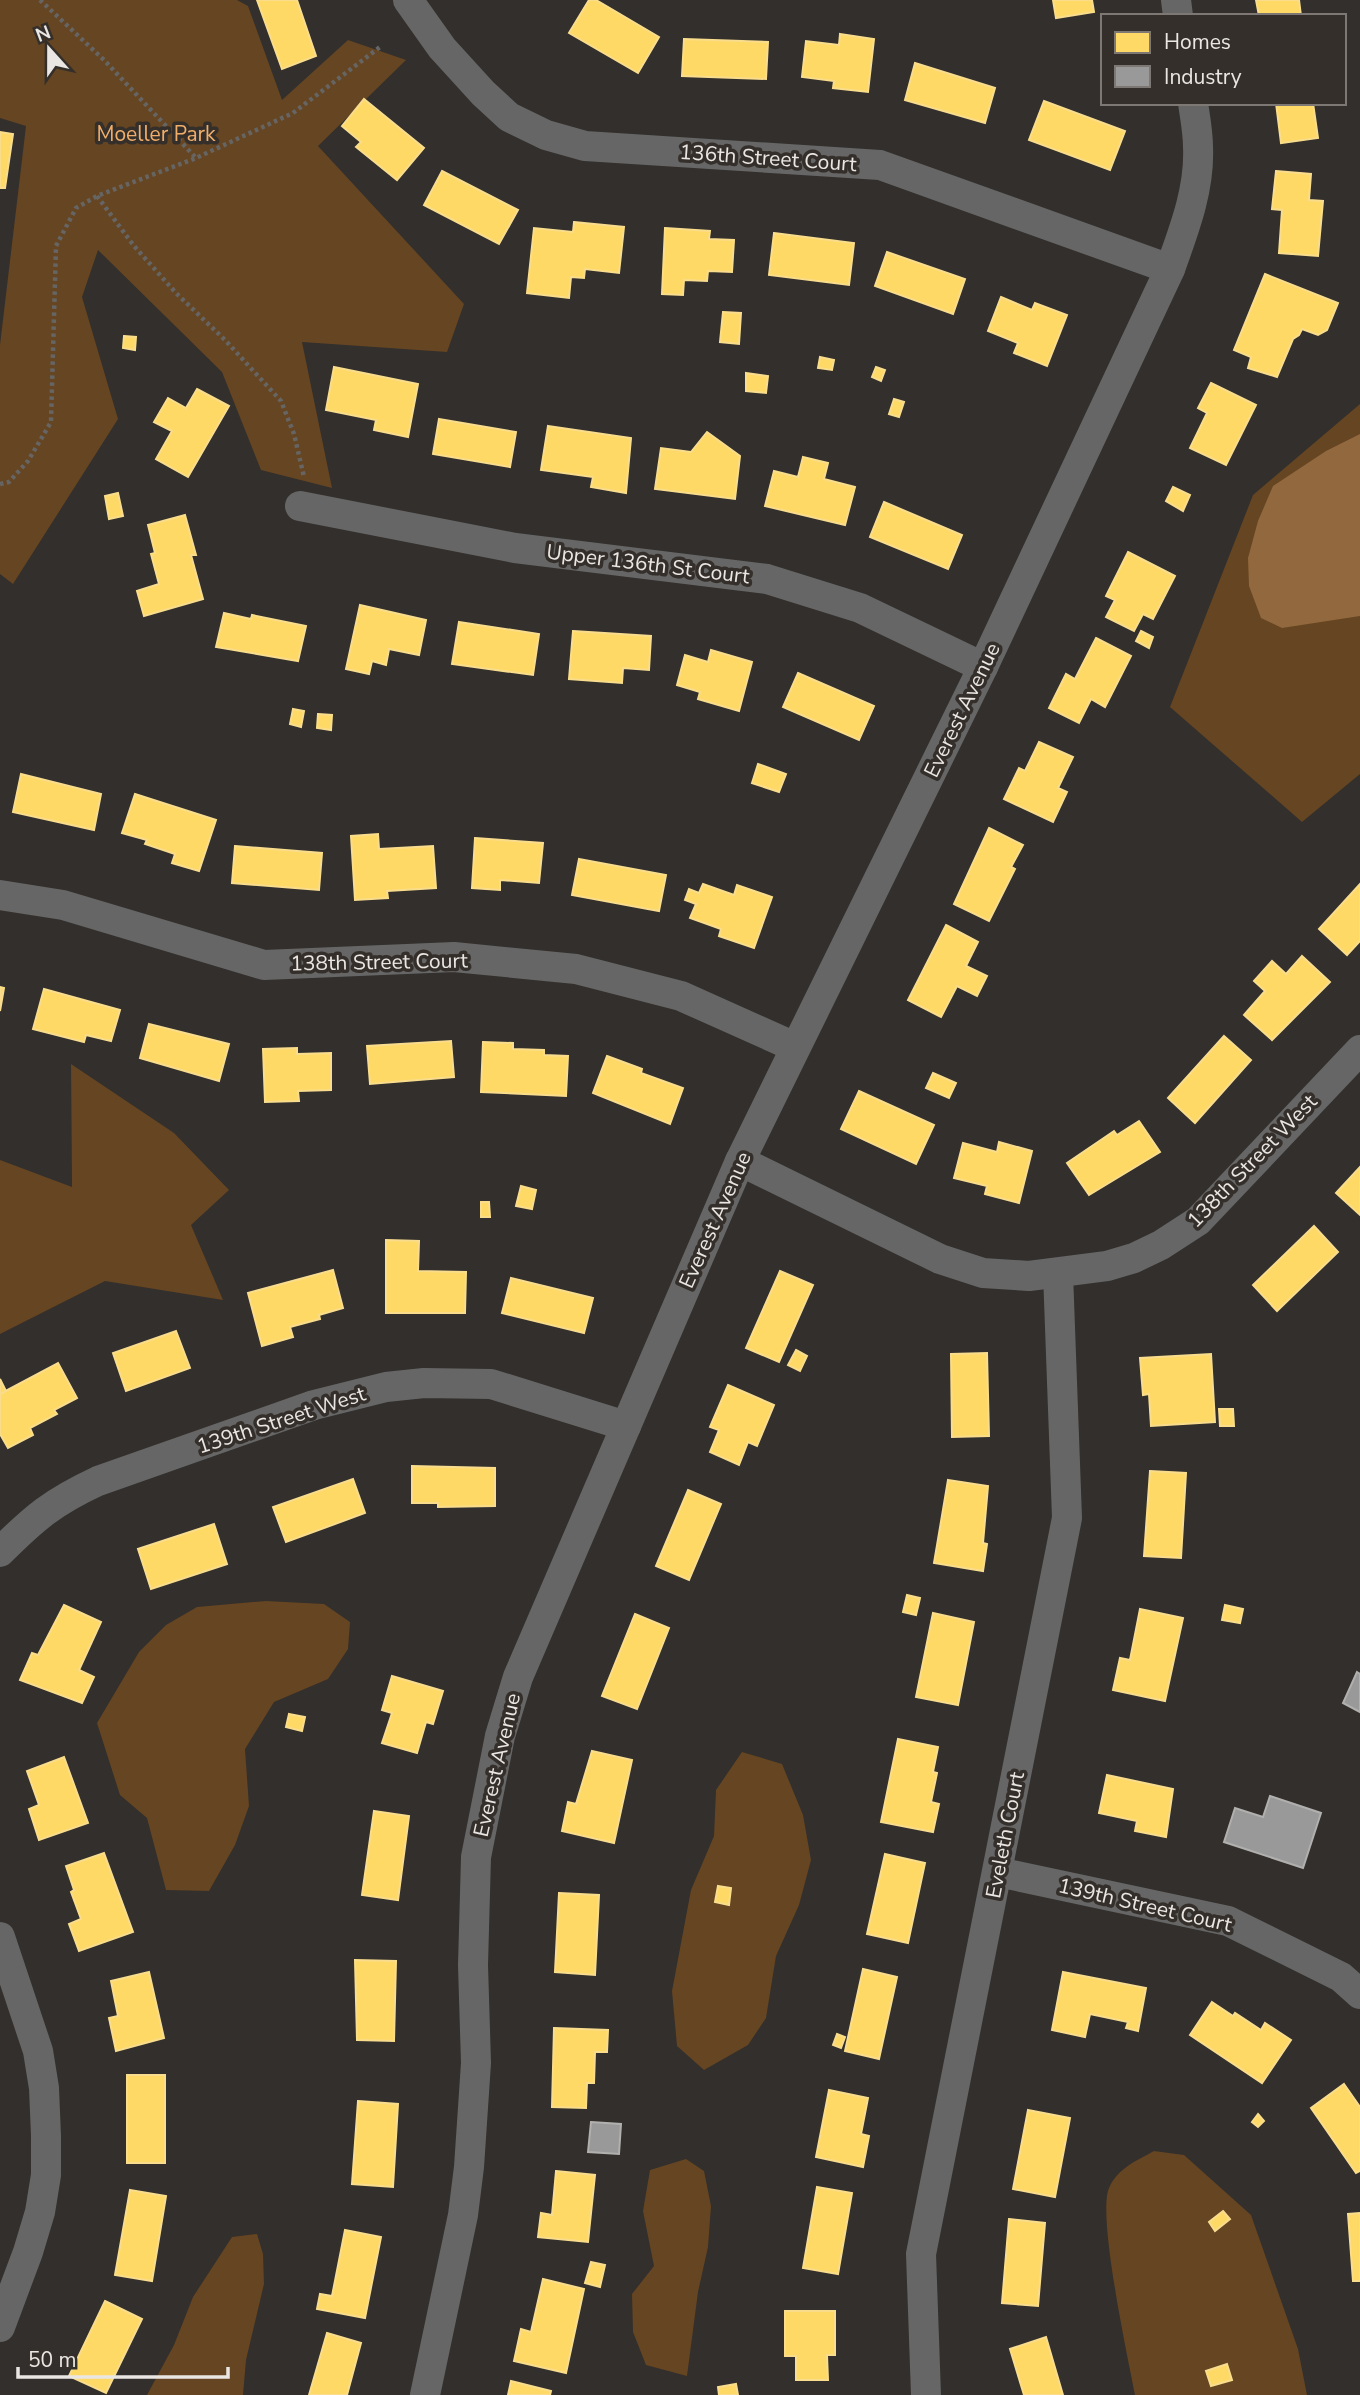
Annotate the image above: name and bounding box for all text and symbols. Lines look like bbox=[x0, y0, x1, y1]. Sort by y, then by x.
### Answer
north arrow bbox=[14, 14, 84, 84]
legend bbox=[1101, 14, 1346, 105]
text: N bbox=[32, 19, 55, 49]
text: Homes bbox=[1164, 28, 1231, 56]
text: Industry bbox=[1164, 63, 1242, 91]
park label: Moeller Park bbox=[96, 120, 216, 148]
street label: 136th Street Court bbox=[679, 138, 858, 178]
street label: Upper 136th St Court bbox=[545, 538, 752, 590]
street label: Everest Avenue bbox=[917, 638, 1007, 782]
street label: 138th Street Court bbox=[290, 946, 469, 978]
street label: 138th Street West bbox=[1181, 1088, 1324, 1234]
street label: Everest Avenue bbox=[672, 1147, 758, 1293]
street label: 139th Street West bbox=[193, 1379, 369, 1460]
street label: Everest Avenue bbox=[467, 1690, 527, 1840]
street label: Eveleth Court bbox=[979, 1769, 1031, 1901]
street label: 139th Street Court bbox=[1055, 1871, 1235, 1939]
scale bar bbox=[18, 2336, 228, 2380]
text: 50 m bbox=[28, 2346, 77, 2374]

